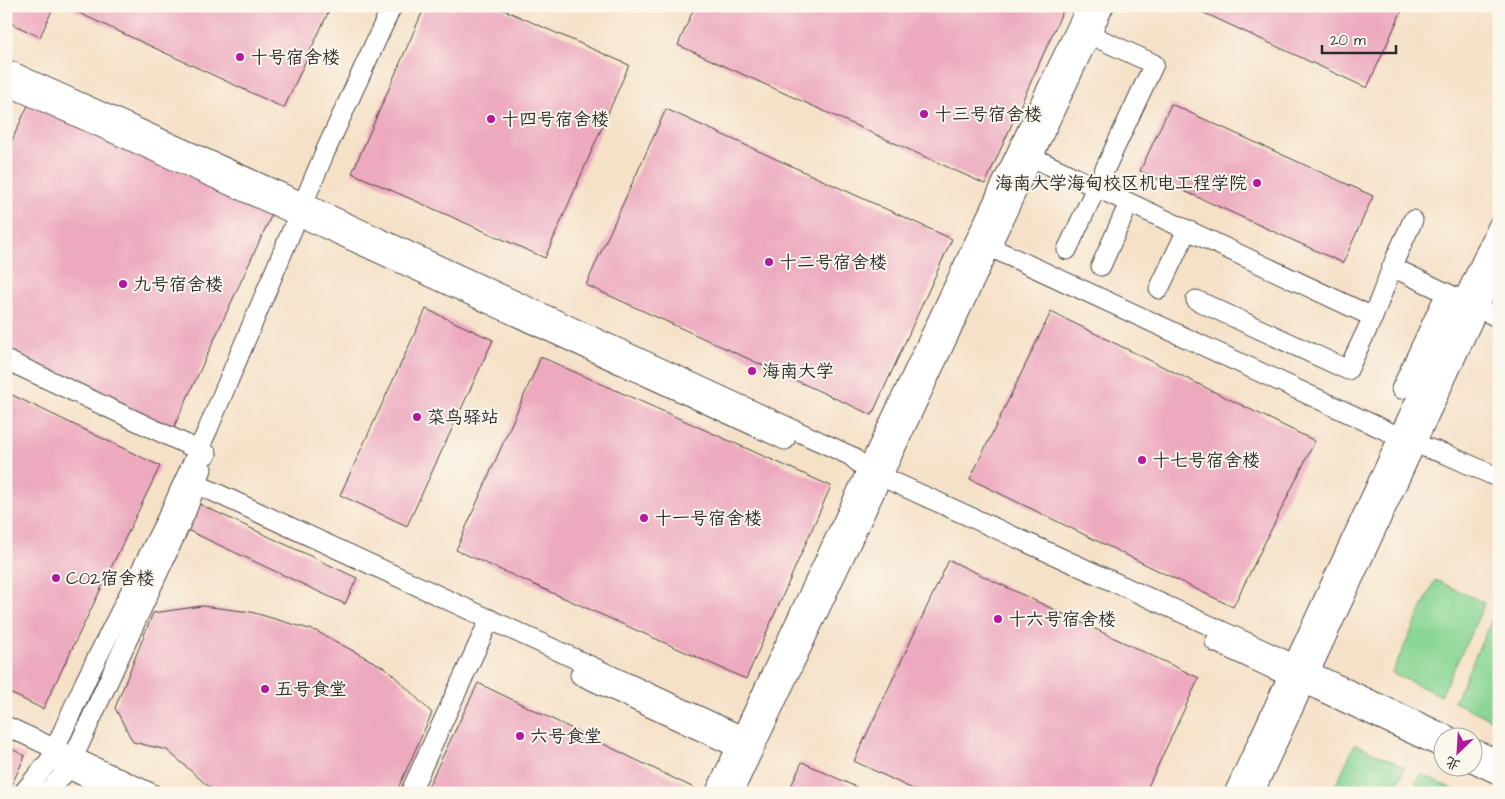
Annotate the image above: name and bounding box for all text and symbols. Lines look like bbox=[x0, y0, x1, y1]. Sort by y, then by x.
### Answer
scale bar bbox=[1322, 22, 1396, 54]
text: 20 m bbox=[1330, 30, 1366, 51]
place label: 十号宿舍楼 bbox=[250, 45, 340, 70]
marker: 十号宿舍楼 bbox=[234, 51, 246, 63]
place label: 十三号宿舍楼 bbox=[934, 102, 1042, 127]
place label: 十四号宿舍楼 bbox=[501, 107, 609, 132]
marker: 十三号宿舍楼 bbox=[918, 108, 930, 120]
marker: 十四号宿舍楼 bbox=[485, 113, 497, 125]
place label: 海南大学海甸校区机电工程学院 bbox=[995, 171, 1247, 196]
marker: 海南大学海甸校区机电工程学院 bbox=[1251, 177, 1263, 189]
place label: 十二号宿舍楼 bbox=[779, 250, 887, 275]
marker: 十二号宿舍楼 bbox=[763, 256, 775, 268]
place label: 九号宿舍楼 bbox=[133, 272, 223, 297]
marker: 九号宿舍楼 bbox=[117, 278, 129, 290]
place label: 海南大学 bbox=[762, 359, 834, 384]
marker: 海南大学 bbox=[746, 365, 758, 377]
place label: 菜鸟驿站 bbox=[427, 405, 499, 430]
marker: 菜鸟驿站 bbox=[411, 411, 423, 423]
place label: 十七号宿舍楼 bbox=[1152, 448, 1260, 473]
marker: 十七号宿舍楼 bbox=[1136, 454, 1148, 466]
place label: 十一号宿舍楼 bbox=[654, 506, 762, 531]
marker: 十一号宿舍楼 bbox=[638, 512, 650, 524]
place label: C02宿舍楼 bbox=[66, 566, 154, 591]
marker: C02宿舍楼 bbox=[50, 572, 62, 584]
place label: 十六号宿舍楼 bbox=[1008, 607, 1116, 632]
marker: 十六号宿舍楼 bbox=[992, 613, 1004, 625]
place label: 五号食堂 bbox=[275, 677, 347, 702]
marker: 五号食堂 bbox=[259, 683, 271, 695]
place label: 六号食堂 bbox=[530, 724, 602, 749]
north arrow bbox=[1432, 726, 1482, 776]
marker: 六号食堂 bbox=[514, 730, 526, 742]
text: 北 bbox=[1442, 751, 1463, 775]

